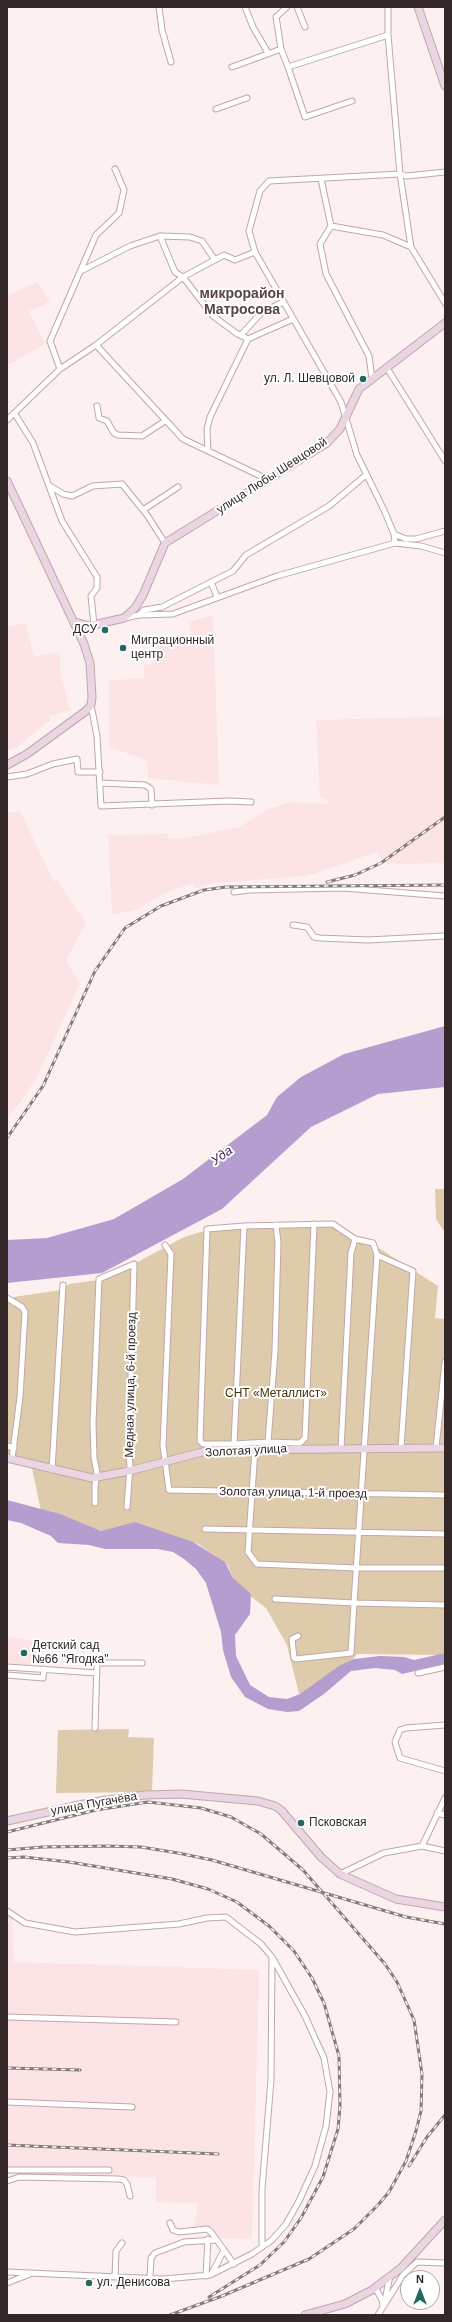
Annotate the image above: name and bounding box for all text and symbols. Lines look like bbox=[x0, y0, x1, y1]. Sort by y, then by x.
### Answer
district label: микрорайон Матросова bbox=[199, 286, 285, 318]
place label: ул. Л. Шевцовой bbox=[264, 372, 355, 386]
marker: ул. Л. Шевцовой bbox=[358, 374, 368, 384]
street label: улица Любы Шевцовой bbox=[214, 435, 330, 517]
place label: ДСУ bbox=[73, 623, 97, 637]
marker: ДСУ bbox=[100, 625, 110, 635]
place label: Миграционный центр bbox=[131, 634, 214, 662]
marker: Миграционный центр bbox=[118, 643, 128, 653]
water label: Уда bbox=[208, 1143, 236, 1169]
street label: Медная улица, 6-й проезд bbox=[123, 1312, 139, 1458]
park label: СНТ «Металлист» bbox=[225, 1387, 327, 1401]
street label: Золотая улица bbox=[205, 1442, 287, 1460]
street label: Золотая улица, 1-й проезд bbox=[219, 1485, 367, 1501]
place label: Детский сад №66 "Ягодка" bbox=[32, 1639, 108, 1667]
marker: Детский сад №66 "Ягодка" bbox=[19, 1648, 29, 1658]
street label: улица Пугачёва bbox=[50, 1789, 138, 1819]
place label: Псковская bbox=[309, 1816, 367, 1830]
marker: Псковская bbox=[296, 1818, 306, 1828]
north arrow bbox=[400, 2270, 440, 2310]
text: N bbox=[416, 2273, 424, 2285]
place label: ул. Денисова bbox=[97, 2276, 170, 2290]
marker: ул. Денисова bbox=[84, 2278, 94, 2288]

